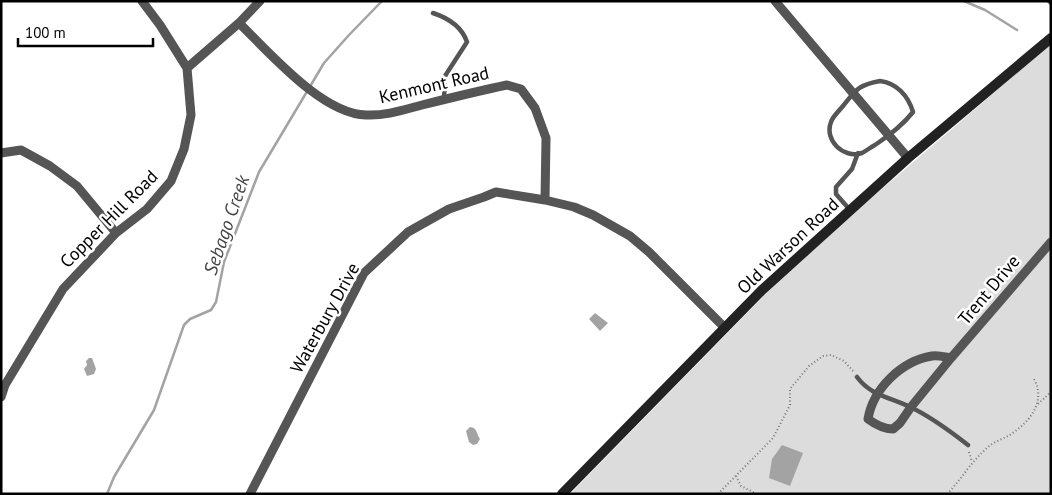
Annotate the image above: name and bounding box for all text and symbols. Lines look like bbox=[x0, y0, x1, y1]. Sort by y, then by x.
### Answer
scale bar bbox=[18, 15, 152, 47]
text: 100 m bbox=[25, 23, 66, 42]
street label: Kenmont Road bbox=[377, 61, 491, 108]
street label: Copper Hill Road bbox=[55, 165, 162, 272]
water label: Sebago Creek bbox=[198, 171, 255, 278]
street label: Old Warson Road bbox=[732, 193, 843, 299]
street label: Trent Drive bbox=[953, 250, 1025, 329]
street label: Waterbury Drive bbox=[285, 259, 364, 377]

